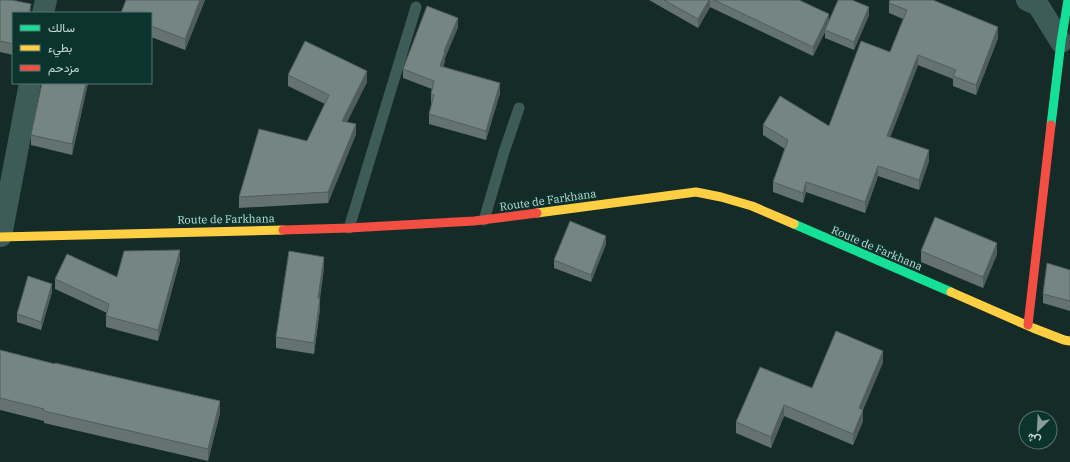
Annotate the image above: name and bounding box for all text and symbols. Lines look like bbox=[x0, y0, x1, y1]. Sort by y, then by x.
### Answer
legend bbox=[12, 12, 152, 84]
text: سالك bbox=[48, 20, 75, 35]
text: بطيء bbox=[48, 40, 72, 58]
text: مزدحم bbox=[48, 60, 79, 76]
street label: Route de Farkhana bbox=[499, 186, 597, 214]
street label: Route de Farkhana bbox=[177, 211, 275, 227]
street label: Route de Farkhana bbox=[829, 223, 925, 273]
north arrow bbox=[1018, 410, 1058, 450]
text: ش bbox=[1025, 430, 1043, 448]

